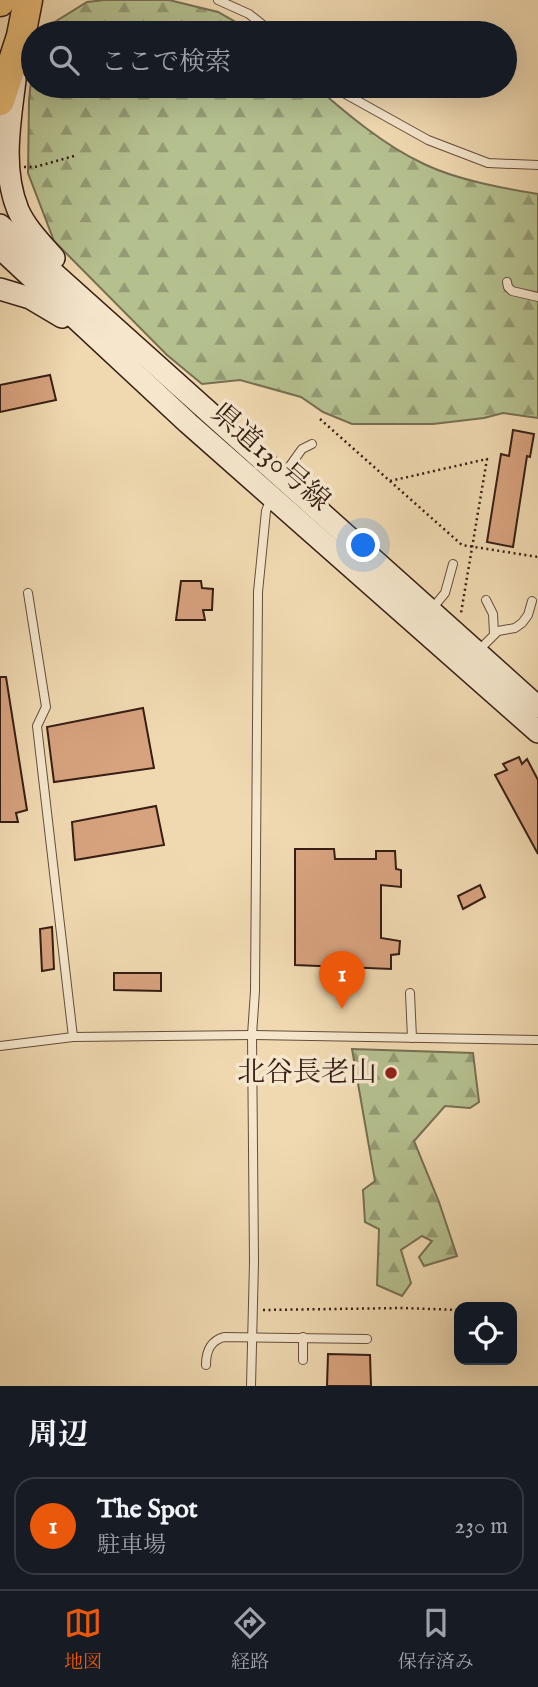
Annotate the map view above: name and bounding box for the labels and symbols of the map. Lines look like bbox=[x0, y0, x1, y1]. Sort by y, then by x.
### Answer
street label: 県道130号線 bbox=[203, 397, 337, 519]
your location bbox=[346, 528, 380, 562]
pin: 1 bbox=[319, 951, 365, 1009]
place label: 北谷長老山 bbox=[237, 1056, 377, 1091]
marker: 北谷長老山 bbox=[383, 1065, 399, 1081]

